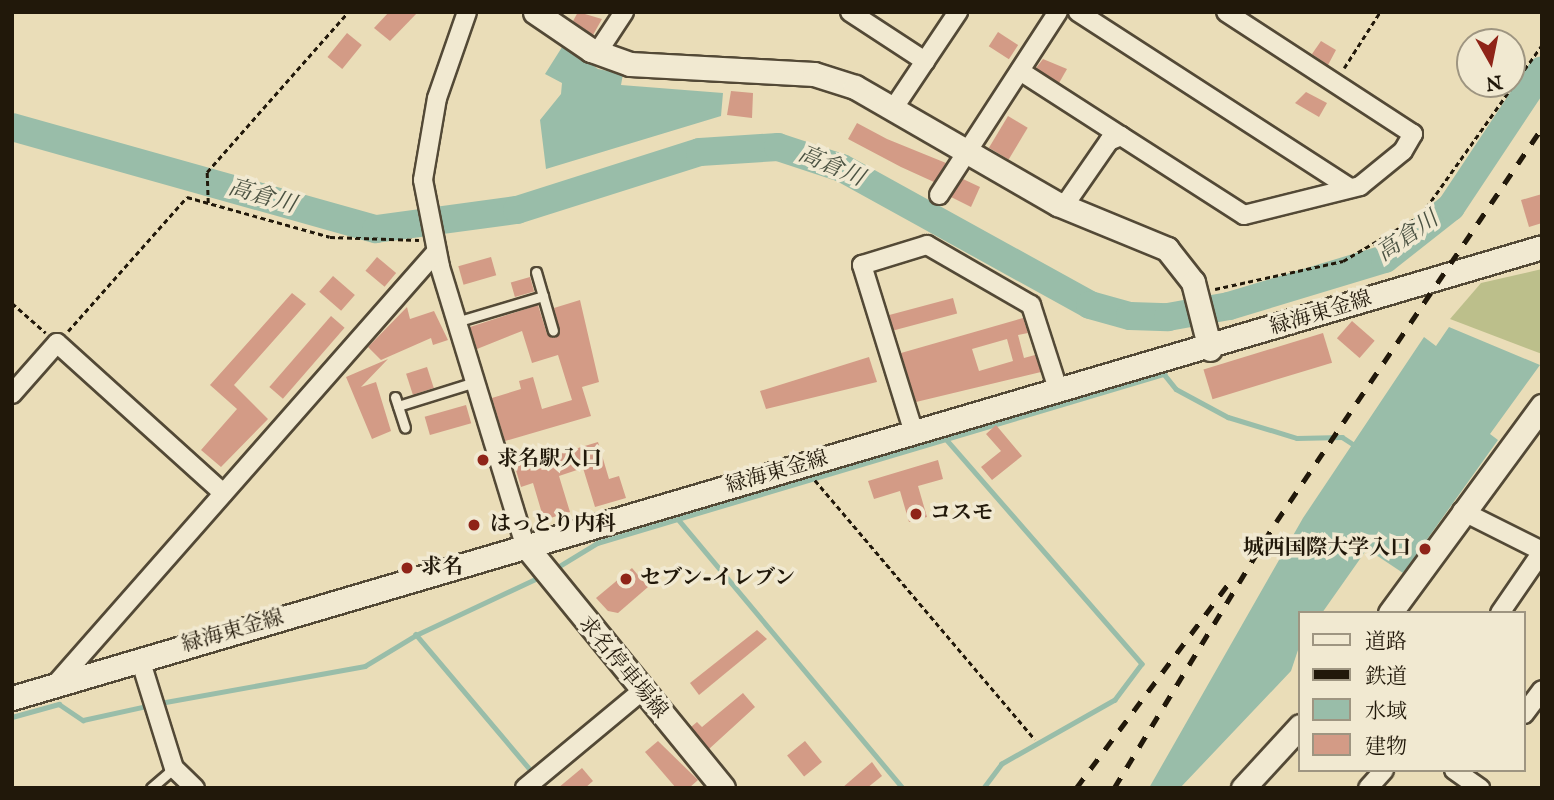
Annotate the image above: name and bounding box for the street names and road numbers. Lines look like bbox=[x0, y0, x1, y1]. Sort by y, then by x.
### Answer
street label: 緑海東金線 bbox=[1267, 287, 1375, 341]
street label: 緑海東金線 bbox=[723, 446, 831, 500]
street label: 緑海東金線 bbox=[179, 605, 287, 659]
street label: 求名停車場線 bbox=[572, 612, 672, 724]

